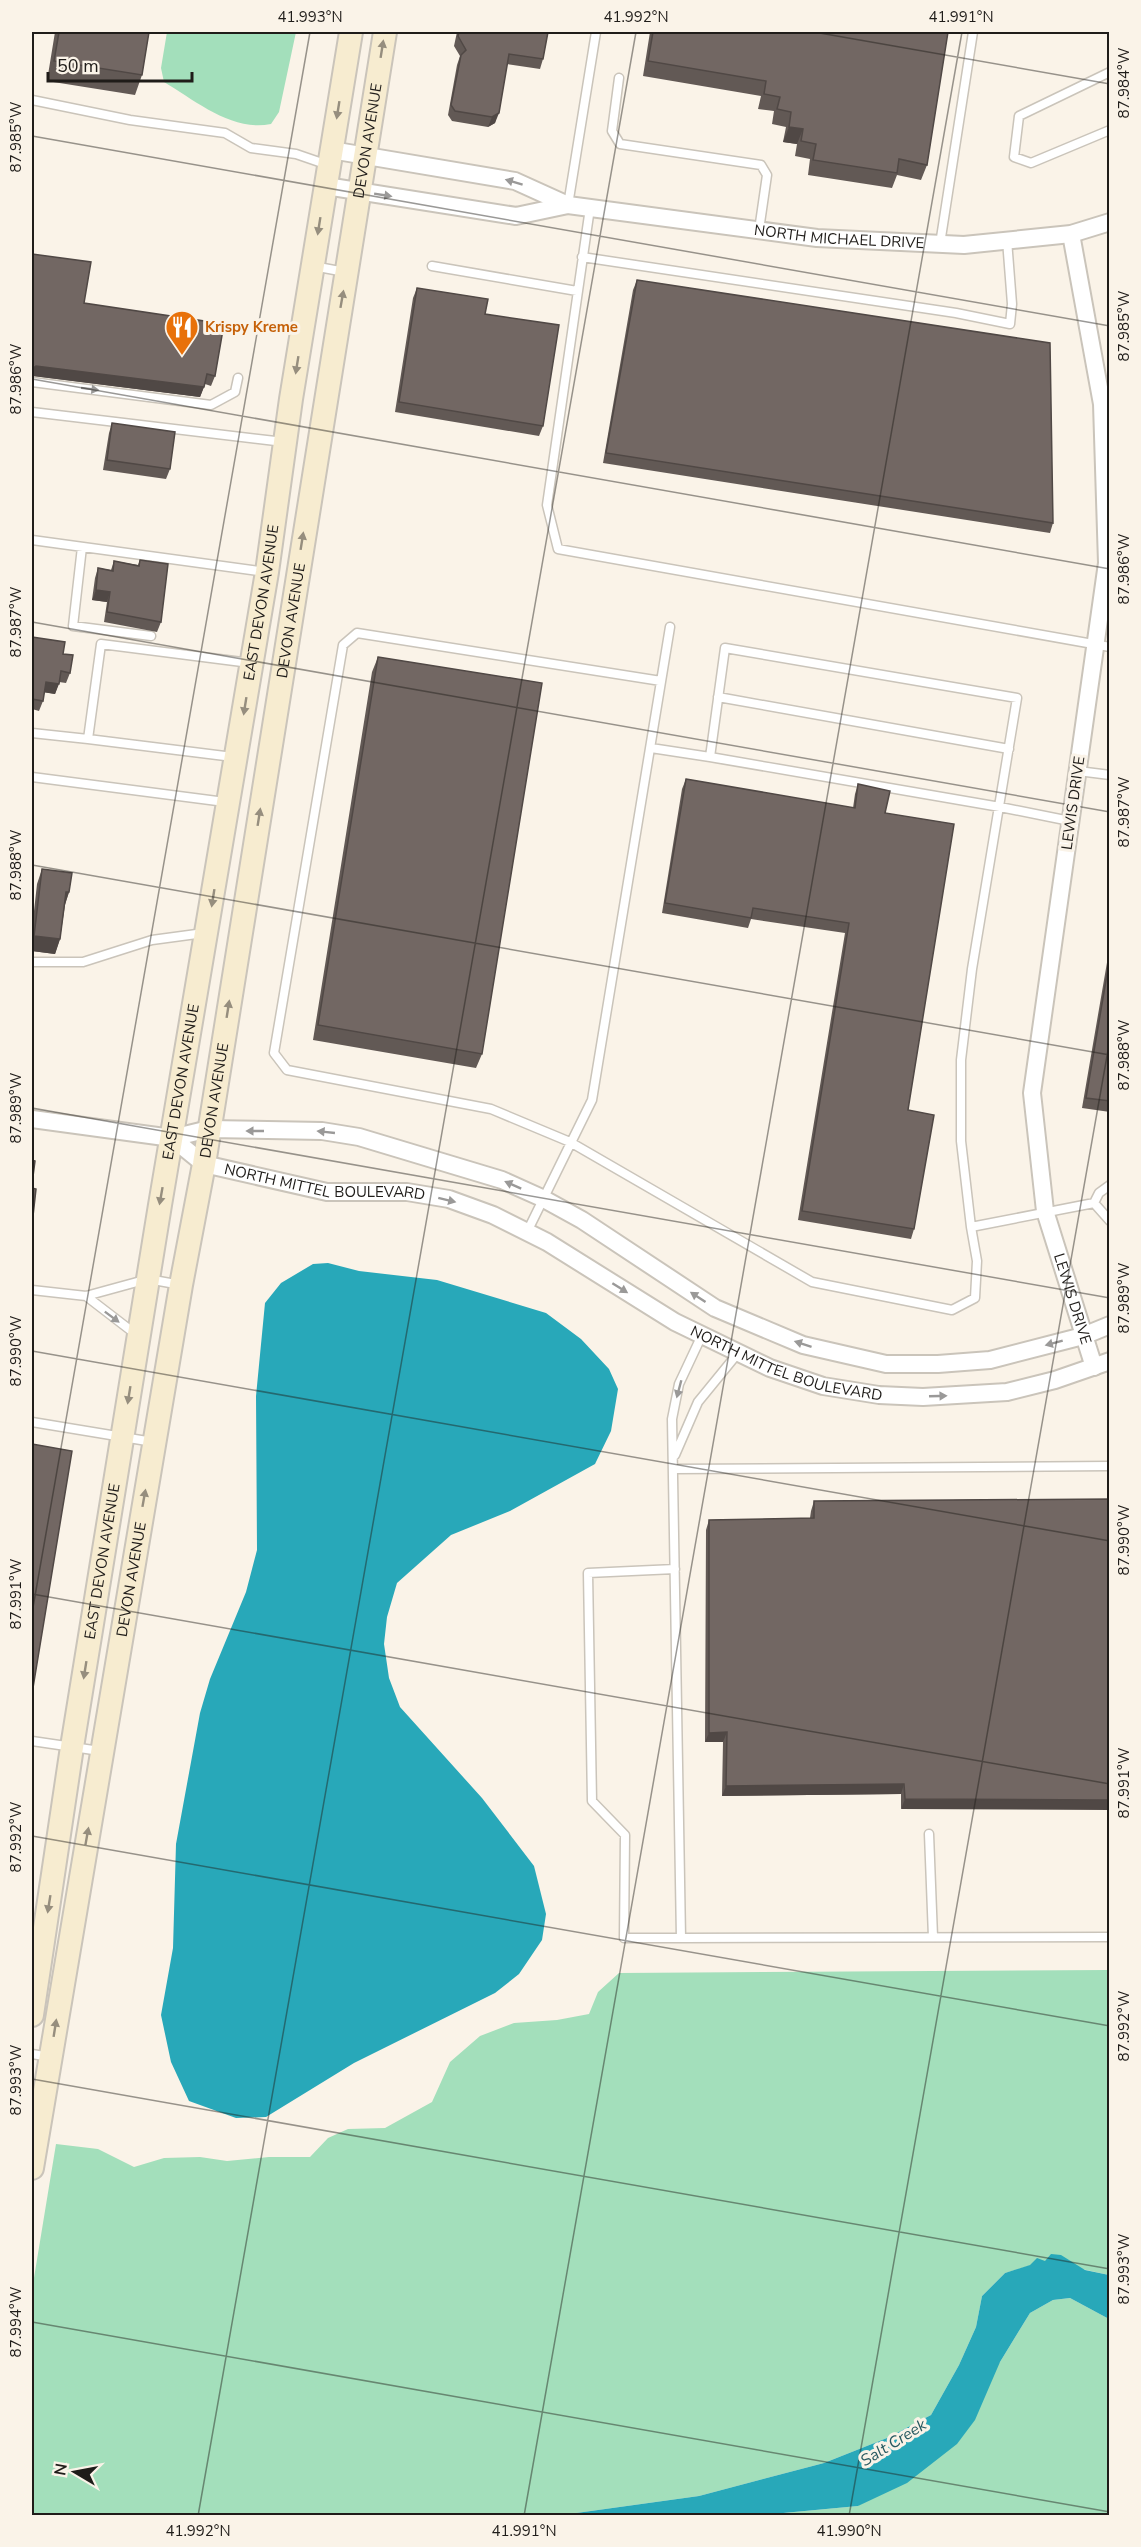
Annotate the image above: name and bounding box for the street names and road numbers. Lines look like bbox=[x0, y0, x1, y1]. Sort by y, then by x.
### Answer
street label: DEVON AVENUE bbox=[349, 82, 387, 200]
street label: NORTH MICHAEL DRIVE bbox=[753, 220, 925, 253]
street label: EAST DEVON AVENUE bbox=[239, 523, 283, 682]
street label: DEVON AVENUE bbox=[272, 562, 310, 680]
street label: LEWIS DRIVE bbox=[1057, 755, 1089, 851]
street label: EAST DEVON AVENUE bbox=[158, 1002, 204, 1161]
street label: DEVON AVENUE bbox=[195, 1041, 233, 1159]
street label: NORTH MITTEL BOULEVARD bbox=[222, 1159, 427, 1205]
street label: LEWIS DRIVE bbox=[1049, 1251, 1096, 1347]
street label: NORTH MITTEL BOULEVARD bbox=[687, 1321, 884, 1405]
street label: EAST DEVON AVENUE bbox=[80, 1482, 125, 1641]
street label: DEVON AVENUE bbox=[112, 1520, 151, 1638]

